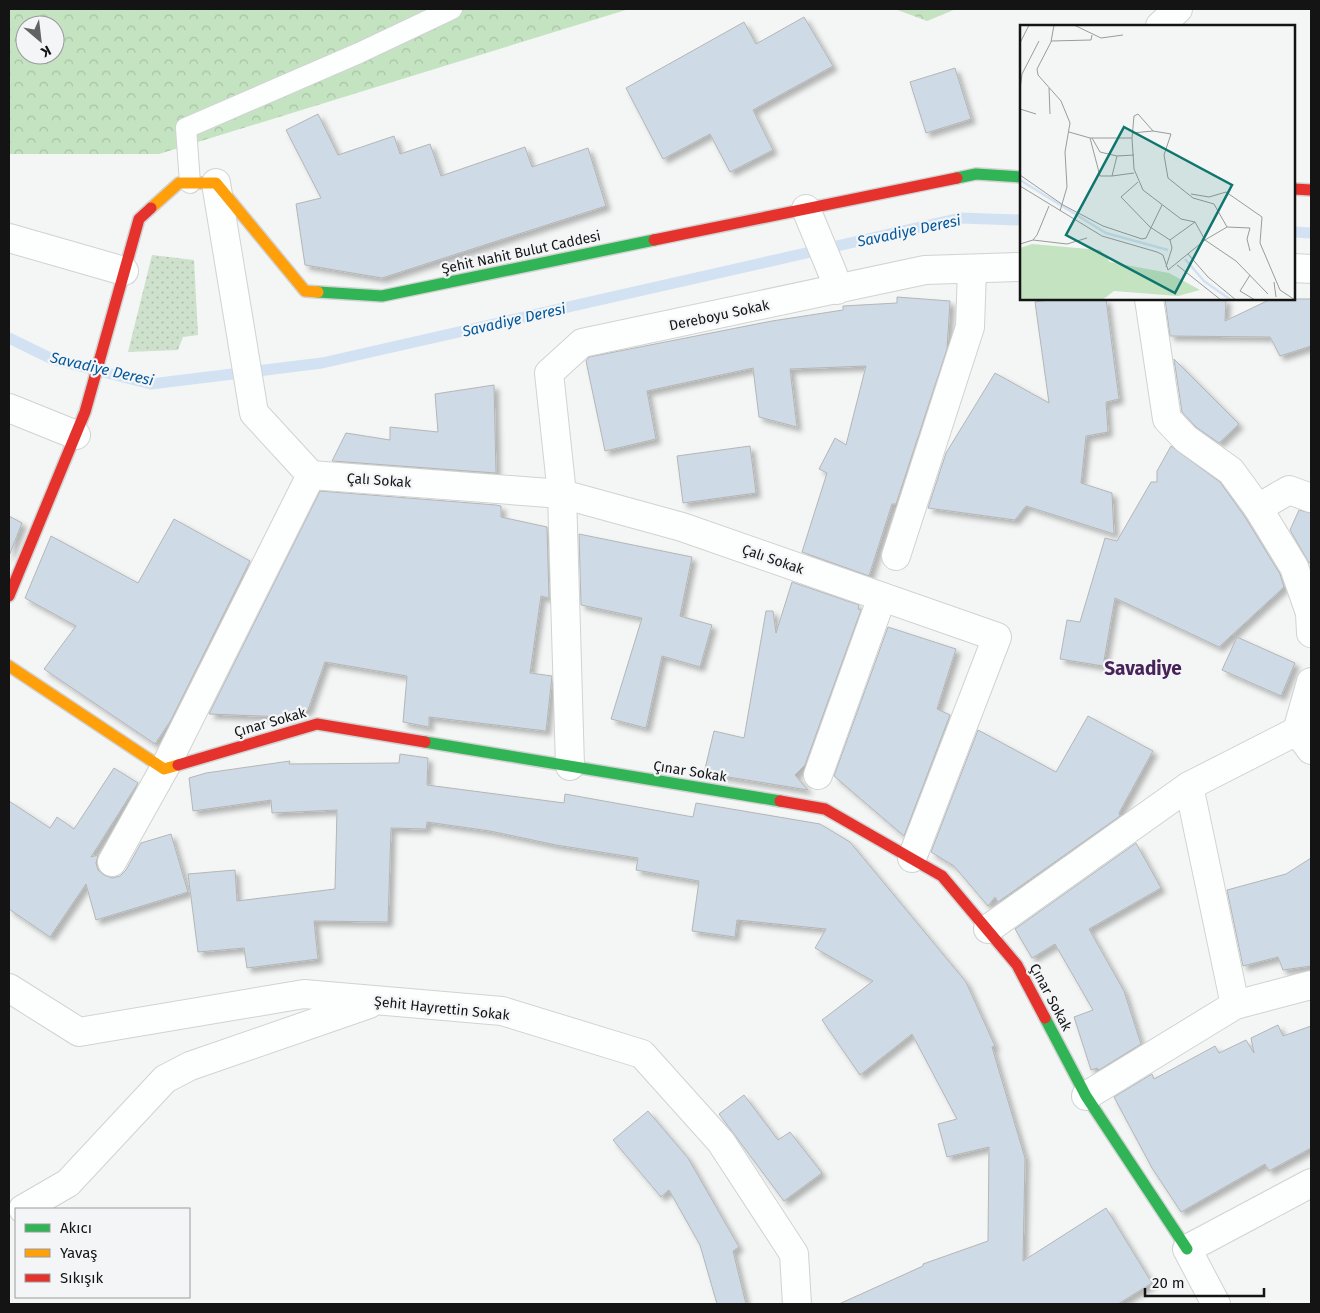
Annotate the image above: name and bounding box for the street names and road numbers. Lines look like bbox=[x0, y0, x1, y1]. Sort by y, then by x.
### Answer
street label: Şehit Nahit Bulut Caddesi bbox=[440, 227, 602, 278]
street label: Dereboyu Sokak bbox=[667, 296, 772, 334]
street label: Çalı Sokak bbox=[346, 470, 413, 491]
street label: Çalı Sokak bbox=[740, 541, 807, 578]
street label: Çınar Sokak bbox=[232, 704, 309, 741]
street label: Çınar Sokak bbox=[652, 757, 729, 786]
street label: Çınar Sokak bbox=[1026, 961, 1076, 1035]
street label: Şehit Hayrettin Sokak bbox=[373, 993, 511, 1024]

